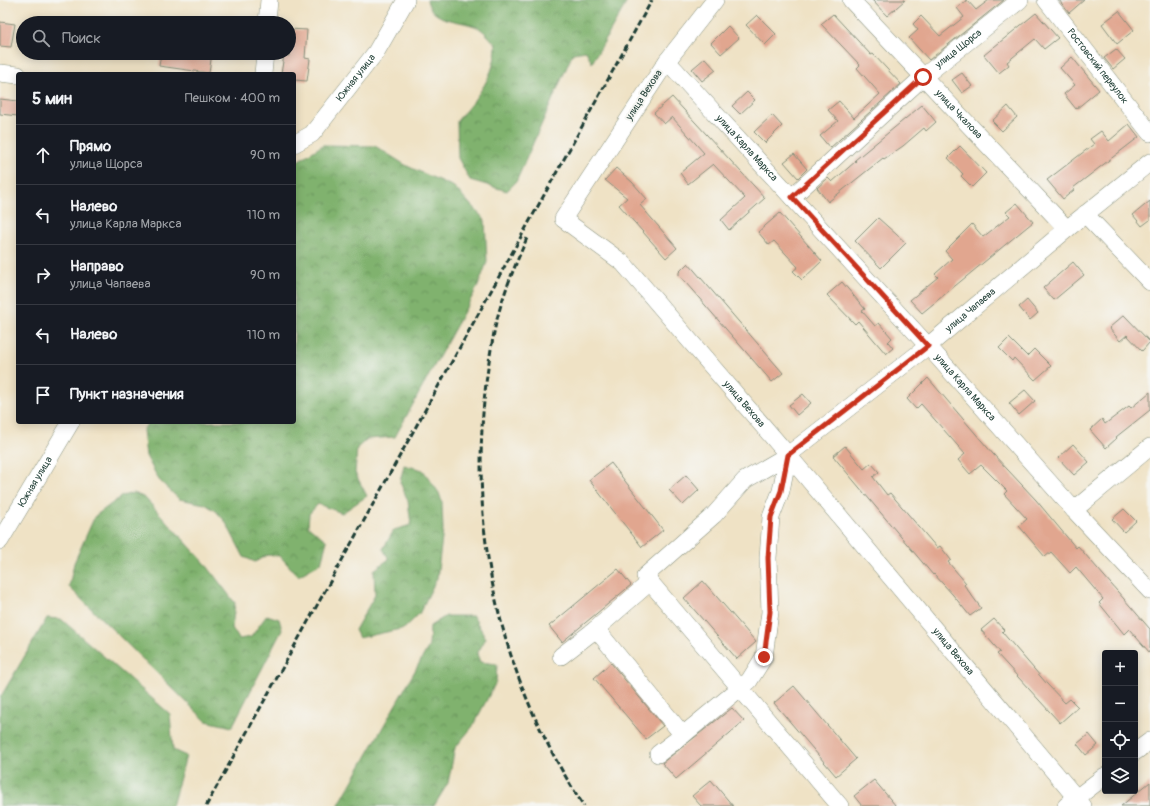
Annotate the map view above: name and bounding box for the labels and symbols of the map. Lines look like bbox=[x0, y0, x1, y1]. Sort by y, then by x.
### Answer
street label: Ростовский переулок bbox=[1065, 26, 1131, 106]
street label: улица Щорса bbox=[932, 27, 984, 71]
street label: Южная улица bbox=[334, 51, 378, 104]
street label: улица Вехова bbox=[623, 67, 665, 123]
route start bbox=[914, 68, 932, 86]
street label: улица Чкалова bbox=[932, 86, 985, 142]
street label: улица Карла Маркса bbox=[713, 112, 780, 184]
street label: улица Чапаева bbox=[942, 285, 998, 335]
street label: улица Карла Маркса bbox=[931, 351, 998, 424]
street label: улица Вехова bbox=[720, 377, 768, 430]
street label: Южная улица bbox=[16, 454, 55, 509]
street label: улица Вехова bbox=[929, 625, 977, 678]
route end bbox=[755, 648, 773, 666]

